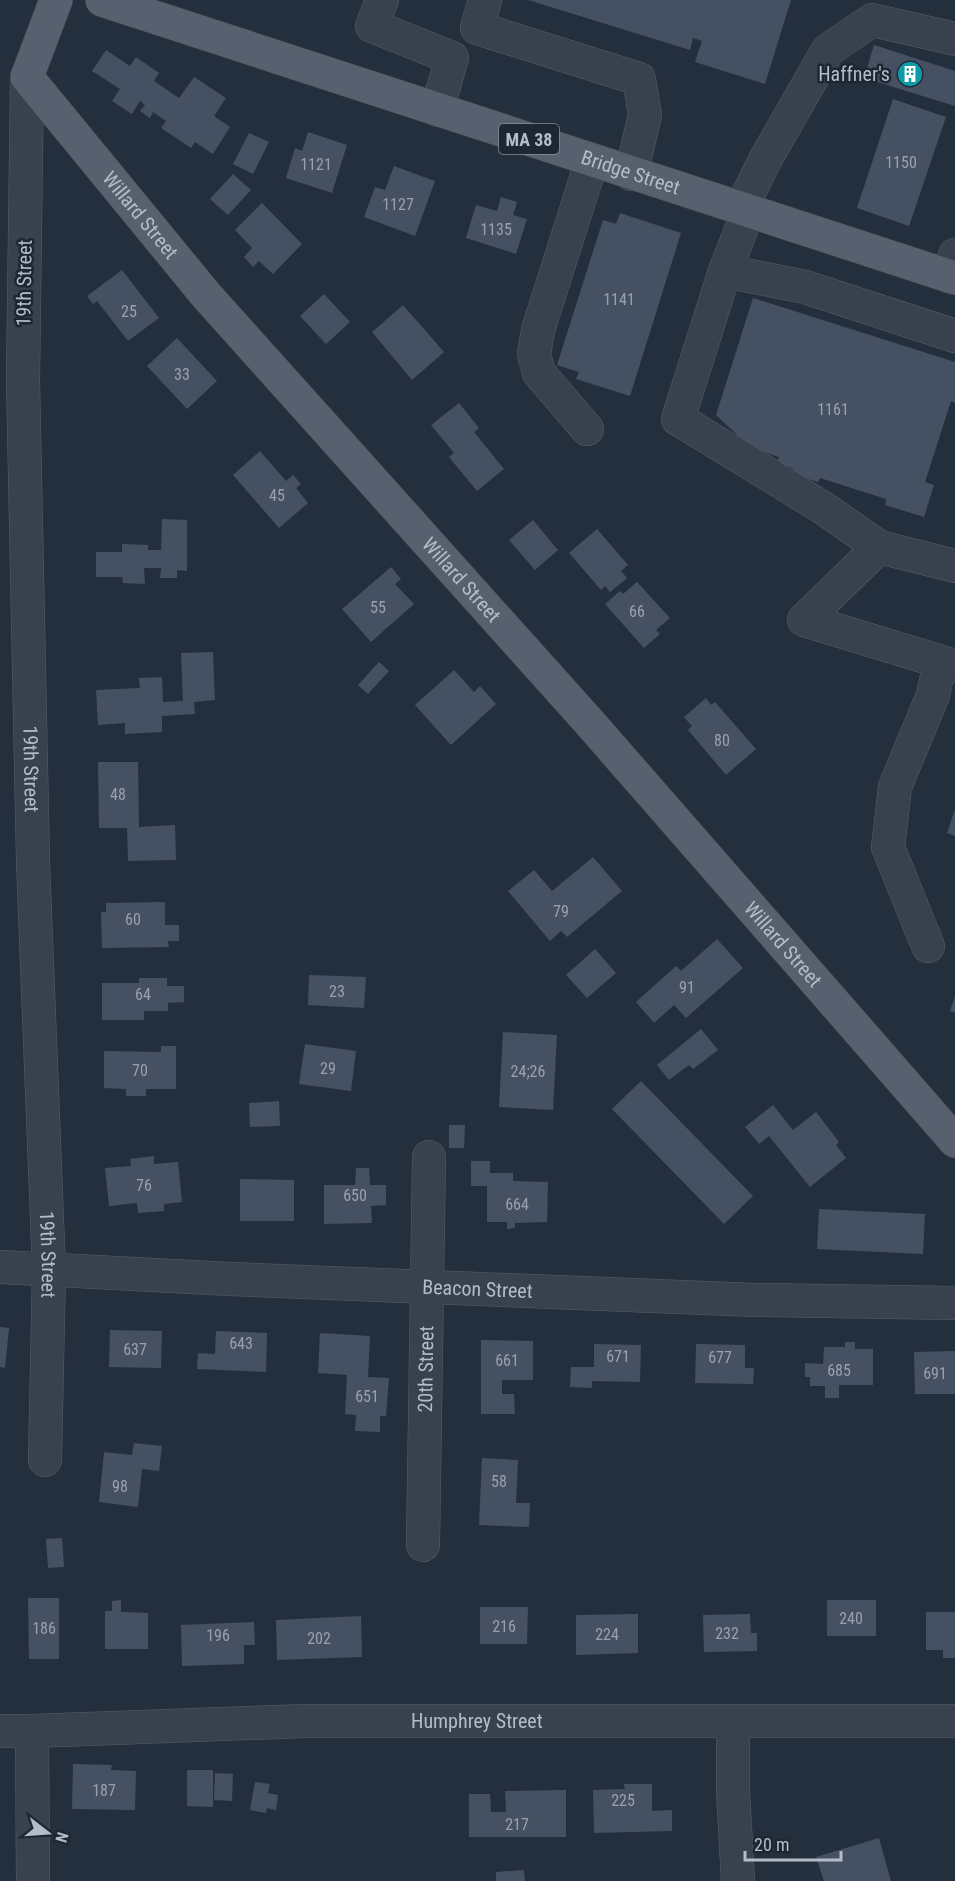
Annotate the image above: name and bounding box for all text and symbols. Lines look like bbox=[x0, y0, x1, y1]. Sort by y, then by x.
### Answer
building icon: Haffner's bbox=[895, 59, 925, 89]
place label: Haffner's bbox=[818, 62, 890, 86]
road number: MA 38 bbox=[499, 124, 559, 154]
street label: Bridge Street bbox=[578, 145, 683, 200]
house number: 1150 bbox=[885, 153, 917, 172]
house number: 1121 bbox=[300, 155, 332, 174]
street label: Willard Street bbox=[98, 167, 183, 264]
house number: 1127 bbox=[382, 195, 414, 214]
house number: 1135 bbox=[480, 220, 512, 239]
street label: 19th Street bbox=[11, 239, 37, 327]
house number: 1141 bbox=[603, 290, 635, 309]
house number: 25 bbox=[121, 302, 137, 321]
house number: 33 bbox=[174, 365, 190, 384]
house number: 1161 bbox=[817, 400, 849, 419]
house number: 45 bbox=[269, 486, 285, 505]
street label: Willard Street bbox=[417, 532, 506, 627]
house number: 55 bbox=[370, 598, 386, 617]
house number: 66 bbox=[629, 602, 645, 621]
street label: 19th Street bbox=[18, 725, 44, 813]
house number: 80 bbox=[714, 731, 730, 750]
house number: 48 bbox=[110, 785, 126, 804]
street label: Willard Street bbox=[739, 896, 827, 992]
house number: 79 bbox=[553, 902, 569, 921]
house number: 60 bbox=[125, 910, 141, 929]
house number: 91 bbox=[679, 978, 695, 997]
house number: 23 bbox=[329, 982, 345, 1001]
house number: 64 bbox=[135, 985, 151, 1004]
house number: 29 bbox=[320, 1059, 336, 1078]
house number: 70 bbox=[132, 1061, 148, 1080]
house number: 24;26 bbox=[511, 1062, 546, 1081]
house number: 76 bbox=[136, 1176, 152, 1195]
house number: 650 bbox=[343, 1186, 367, 1205]
house number: 664 bbox=[505, 1195, 529, 1214]
street label: 19th Street bbox=[35, 1211, 61, 1298]
street label: Beacon Street bbox=[422, 1275, 533, 1303]
street label: 20th Street bbox=[413, 1325, 438, 1413]
house number: 643 bbox=[229, 1334, 253, 1353]
house number: 637 bbox=[123, 1340, 147, 1359]
house number: 671 bbox=[606, 1347, 630, 1366]
house number: 677 bbox=[708, 1348, 732, 1367]
house number: 661 bbox=[495, 1351, 519, 1370]
house number: 685 bbox=[827, 1361, 851, 1380]
house number: 691 bbox=[923, 1364, 947, 1383]
house number: 651 bbox=[355, 1387, 379, 1406]
house number: 58 bbox=[491, 1472, 507, 1491]
house number: 98 bbox=[112, 1477, 128, 1496]
house number: 240 bbox=[839, 1609, 863, 1628]
house number: 216 bbox=[492, 1617, 516, 1636]
house number: 186 bbox=[32, 1619, 56, 1638]
house number: 232 bbox=[715, 1624, 739, 1643]
house number: 224 bbox=[595, 1625, 619, 1644]
house number: 196 bbox=[206, 1626, 230, 1645]
house number: 202 bbox=[307, 1629, 331, 1648]
street label: Humphrey Street bbox=[411, 1709, 543, 1733]
house number: 187 bbox=[92, 1781, 116, 1800]
house number: 225 bbox=[611, 1791, 635, 1810]
north arrow bbox=[18, 1803, 78, 1863]
house number: 217 bbox=[505, 1815, 529, 1834]
scale bar bbox=[745, 1824, 841, 1862]
text: N bbox=[51, 1830, 72, 1845]
text: 20 m bbox=[754, 1834, 789, 1855]

